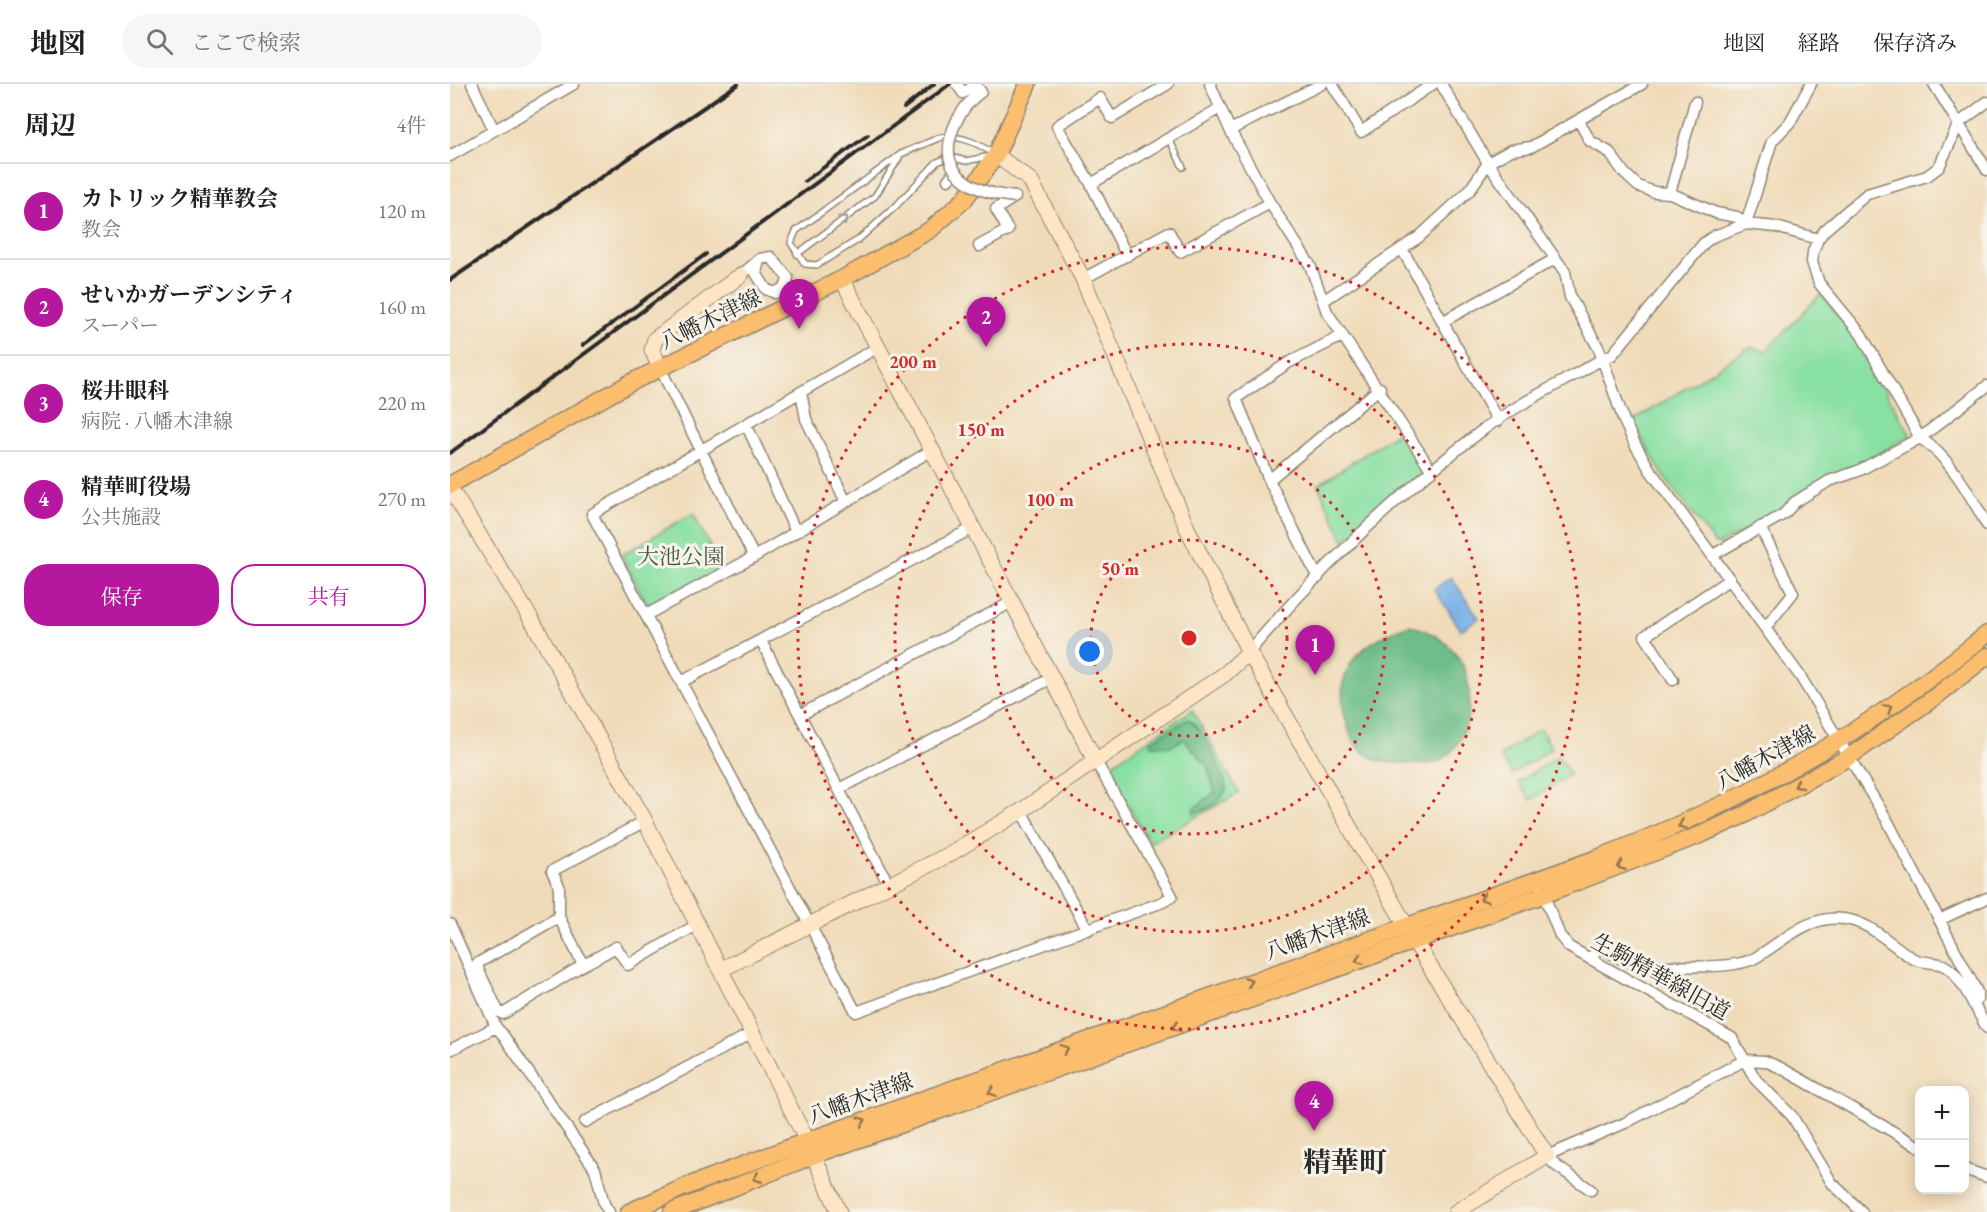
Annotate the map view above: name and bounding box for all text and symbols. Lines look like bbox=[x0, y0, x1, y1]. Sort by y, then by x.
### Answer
search box bbox=[122, 14, 542, 68]
text: 地図 bbox=[30, 25, 86, 61]
icon: search bbox=[143, 25, 176, 58]
text: ここで検索 bbox=[191, 28, 301, 57]
text: 地図 bbox=[1723, 29, 1765, 56]
text: 経路 bbox=[1798, 29, 1840, 56]
text: 保存済み bbox=[1873, 29, 1957, 56]
text: 周辺 bbox=[24, 108, 76, 142]
text: 4件 bbox=[396, 112, 426, 138]
text: カトリック精華教会 bbox=[81, 184, 278, 213]
text: 1 bbox=[38, 198, 49, 224]
text: 120 m bbox=[378, 198, 426, 224]
one-way arrow bbox=[838, 215, 849, 226]
text: 教会 bbox=[81, 216, 121, 242]
text: せいかガーデンシティ bbox=[81, 280, 298, 309]
pin: 3 bbox=[780, 280, 818, 329]
street label: 八幡木津線 bbox=[654, 282, 766, 357]
text: 2 bbox=[38, 294, 49, 320]
text: 160 m bbox=[378, 294, 426, 320]
pin: 2 bbox=[966, 298, 1006, 347]
text: スーパー bbox=[81, 312, 159, 338]
text: 200 m bbox=[889, 350, 937, 373]
text: 桜井眼科 bbox=[81, 376, 169, 405]
text: 3 bbox=[38, 390, 49, 416]
text: 220 m bbox=[378, 390, 426, 416]
text: 病院 · 八幡木津線 bbox=[81, 408, 233, 434]
text: 150 m bbox=[957, 418, 1005, 441]
text: 精華町役場 bbox=[81, 472, 191, 501]
text: 4 bbox=[38, 486, 49, 512]
text: 270 m bbox=[378, 486, 426, 512]
text: 100 m bbox=[1026, 488, 1074, 511]
text: 公共施設 bbox=[81, 504, 161, 530]
park label: 大池公園 bbox=[637, 542, 725, 571]
text: 50 m bbox=[1101, 557, 1139, 580]
button: 保存 bbox=[24, 564, 219, 626]
button: 共有 bbox=[231, 564, 426, 626]
pin: 1 bbox=[1296, 626, 1334, 675]
centre of rings bbox=[1179, 628, 1199, 648]
your location bbox=[1075, 637, 1104, 666]
one-way arrow bbox=[1882, 704, 1893, 715]
street label: 八幡木津線 bbox=[1710, 718, 1820, 797]
one-way arrow bbox=[1794, 778, 1804, 789]
one-way arrow bbox=[1678, 818, 1689, 830]
one-way arrow bbox=[1616, 859, 1627, 872]
one-way arrow bbox=[1479, 891, 1490, 903]
street label: 八幡木津線 bbox=[1261, 902, 1374, 967]
street label: 生駒精華線旧道 bbox=[1586, 926, 1735, 1026]
one-way arrow bbox=[1354, 953, 1365, 965]
one-way arrow bbox=[1243, 976, 1254, 989]
one-way arrow bbox=[1171, 1019, 1182, 1032]
one-way arrow bbox=[1060, 1043, 1070, 1056]
street label: 八幡木津線 bbox=[804, 1066, 917, 1131]
pin: 4 bbox=[1294, 1082, 1334, 1131]
one-way arrow bbox=[987, 1085, 998, 1098]
map controls bbox=[1915, 1086, 1969, 1194]
button: + bbox=[1915, 1086, 1969, 1140]
one-way arrow bbox=[856, 1116, 867, 1129]
button: − bbox=[1915, 1140, 1969, 1194]
district label: 精華町 bbox=[1303, 1144, 1387, 1180]
one-way arrow bbox=[753, 1171, 764, 1183]

